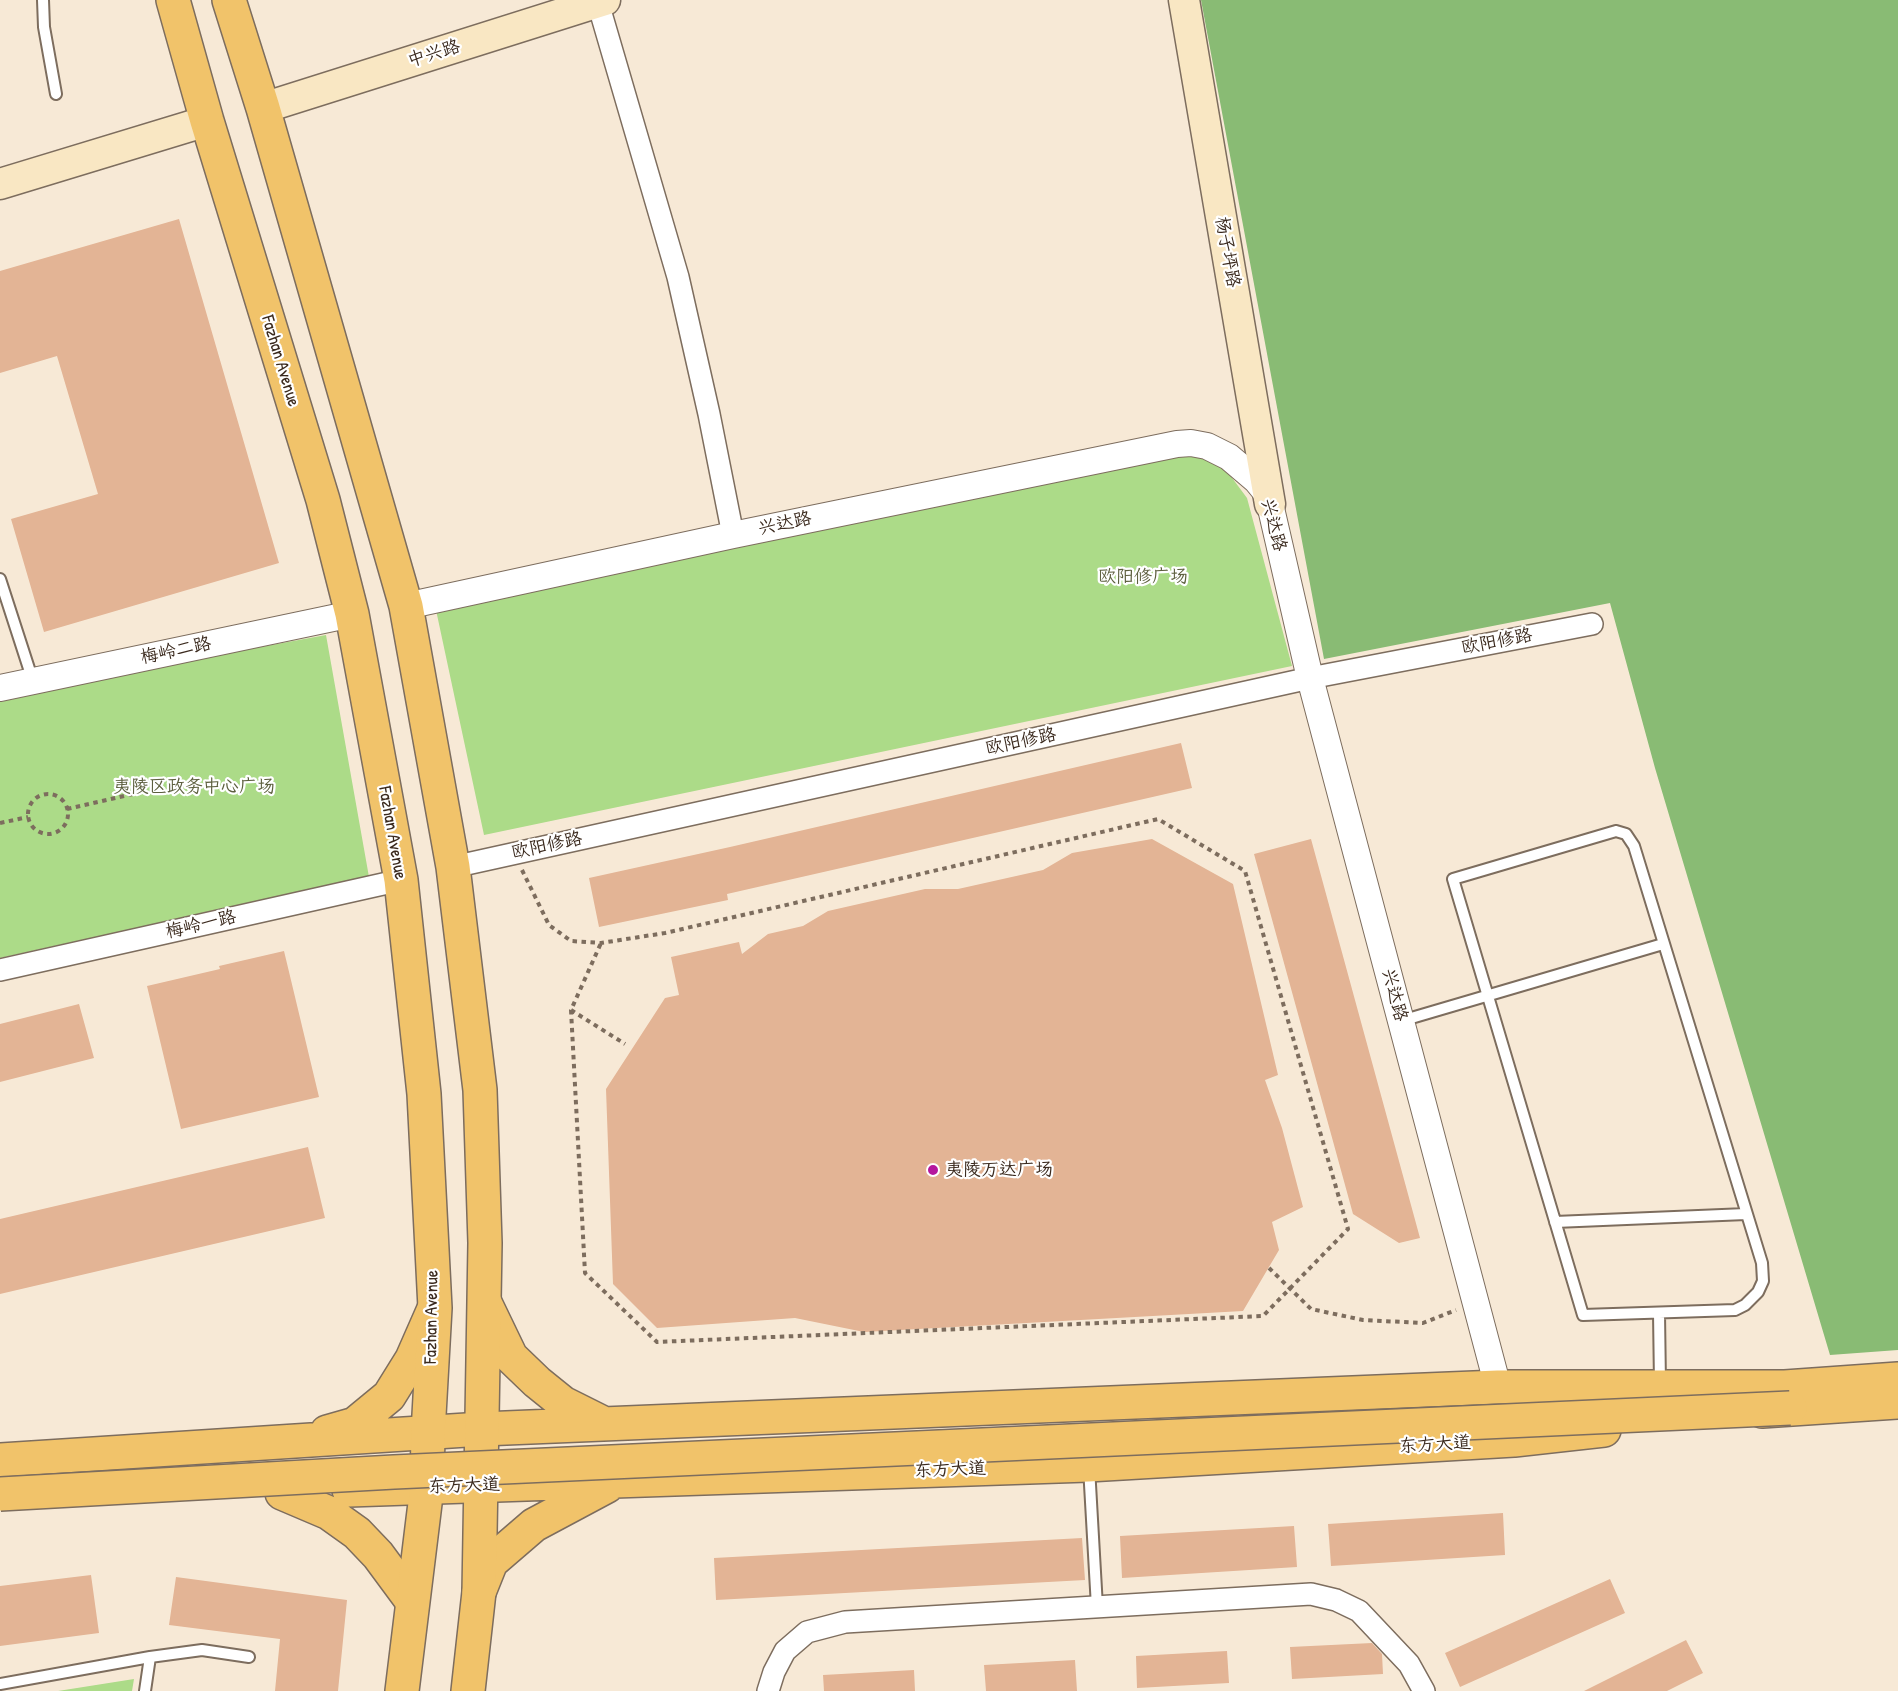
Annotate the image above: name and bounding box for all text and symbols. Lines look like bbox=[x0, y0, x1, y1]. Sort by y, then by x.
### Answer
street label: 中兴路 bbox=[405, 36, 463, 72]
street label: 杨子坪路 bbox=[1210, 215, 1244, 289]
street label: Fazhan Avenue bbox=[256, 313, 304, 409]
street label: 兴达路 bbox=[1256, 496, 1290, 554]
street label: 兴达路 bbox=[756, 508, 814, 540]
park label: 欧阳修广场 bbox=[1098, 566, 1188, 588]
street label: 欧阳修路 bbox=[1460, 625, 1534, 659]
street label: 梅岭二路 bbox=[139, 633, 213, 669]
street label: 欧阳修路 bbox=[984, 724, 1058, 760]
park label: 夷陵区政务中心广场 bbox=[113, 776, 275, 798]
street label: Fazhan Avenue bbox=[373, 785, 411, 881]
street label: 欧阳修路 bbox=[510, 828, 584, 864]
street label: 梅岭一路 bbox=[163, 906, 239, 944]
street label: 兴达路 bbox=[1377, 966, 1411, 1024]
place label: 夷陵万达广场 bbox=[945, 1159, 1053, 1181]
marker: 夷陵万达广场 bbox=[926, 1163, 940, 1177]
street label: Fazhan Avenue bbox=[420, 1270, 444, 1364]
street label: 东方大道 bbox=[1398, 1432, 1472, 1458]
street label: 东方大道 bbox=[914, 1458, 986, 1482]
street label: 东方大道 bbox=[428, 1474, 500, 1498]

